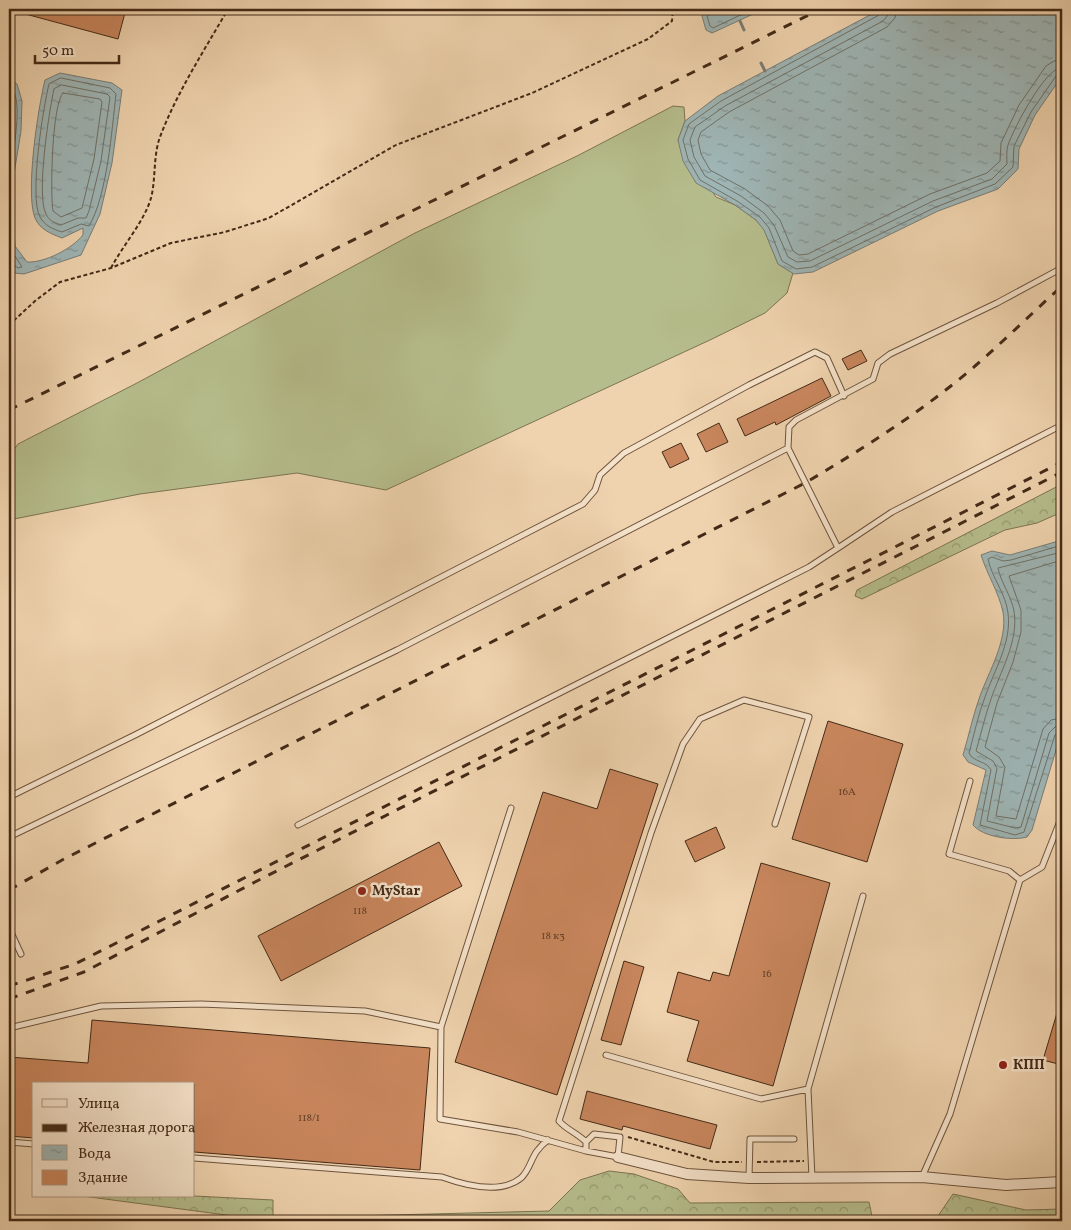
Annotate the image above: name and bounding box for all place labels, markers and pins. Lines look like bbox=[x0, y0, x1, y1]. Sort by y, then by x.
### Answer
place label: MyStar bbox=[372, 882, 420, 901]
marker: MyStar bbox=[356, 885, 368, 897]
place label: КПП bbox=[1013, 1056, 1045, 1075]
marker: КПП bbox=[997, 1059, 1009, 1071]

